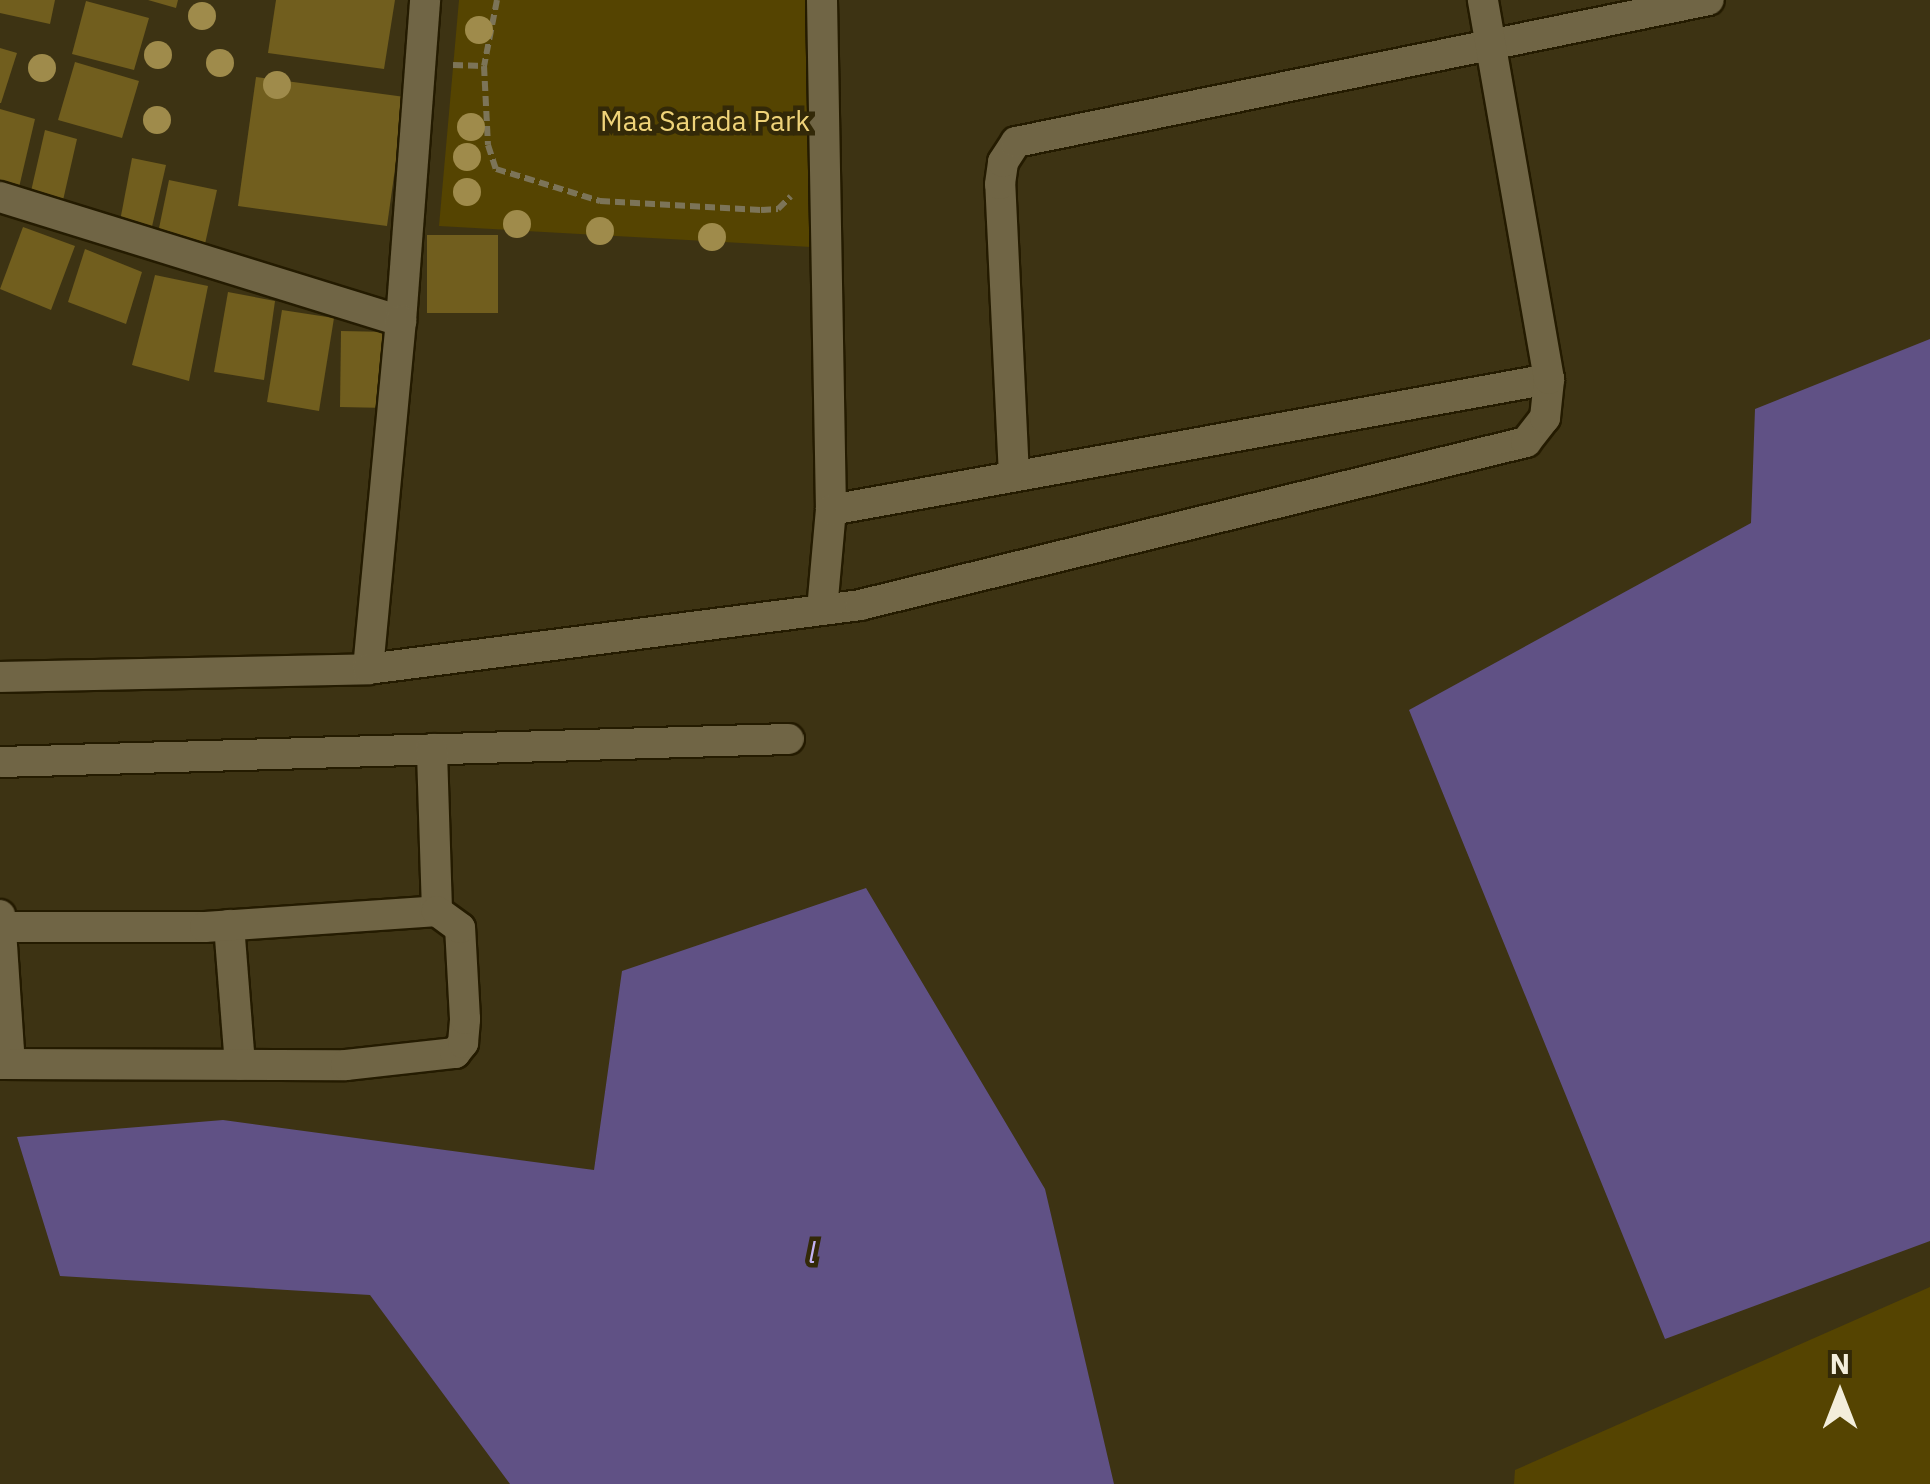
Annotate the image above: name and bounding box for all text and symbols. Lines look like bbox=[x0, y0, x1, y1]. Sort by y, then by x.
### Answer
park label: Maa Sarada Park bbox=[600, 104, 810, 138]
water label: l bbox=[808, 1234, 816, 1270]
north arrow bbox=[1790, 1344, 1890, 1444]
text: N bbox=[1830, 1345, 1850, 1382]

